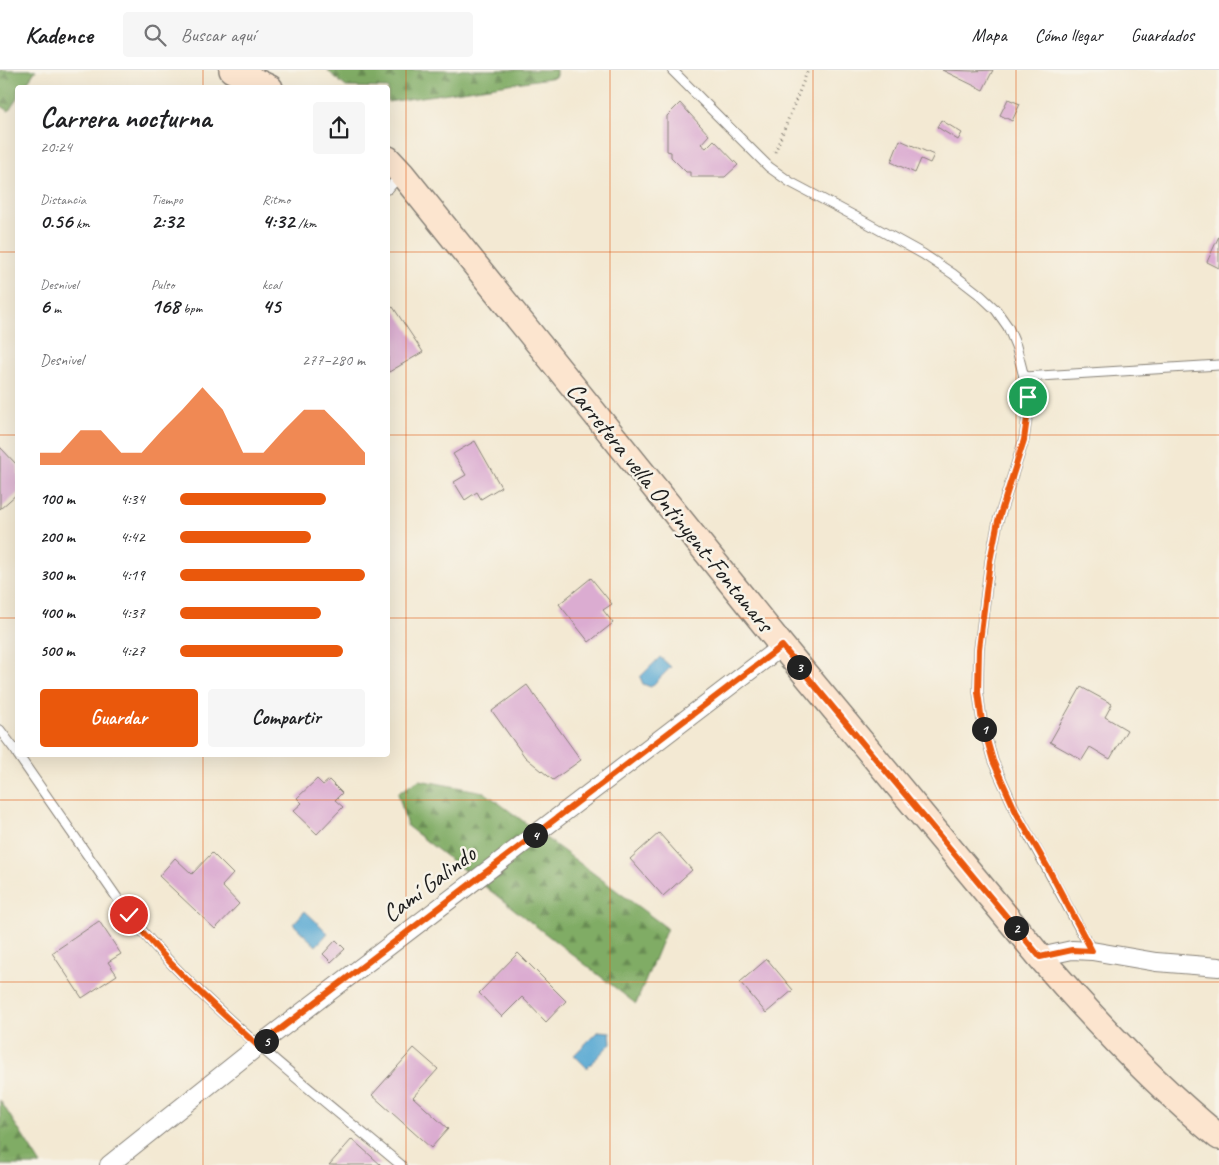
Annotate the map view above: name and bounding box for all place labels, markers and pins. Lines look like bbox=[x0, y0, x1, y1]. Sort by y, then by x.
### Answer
pin bbox=[1007, 376, 1049, 418]
pin: 3 bbox=[786, 654, 812, 680]
pin: 1 bbox=[972, 716, 996, 742]
pin: 4 bbox=[522, 822, 548, 848]
pin bbox=[108, 894, 150, 936]
pin: 2 bbox=[1004, 916, 1028, 940]
pin: 5 bbox=[254, 1028, 278, 1054]

